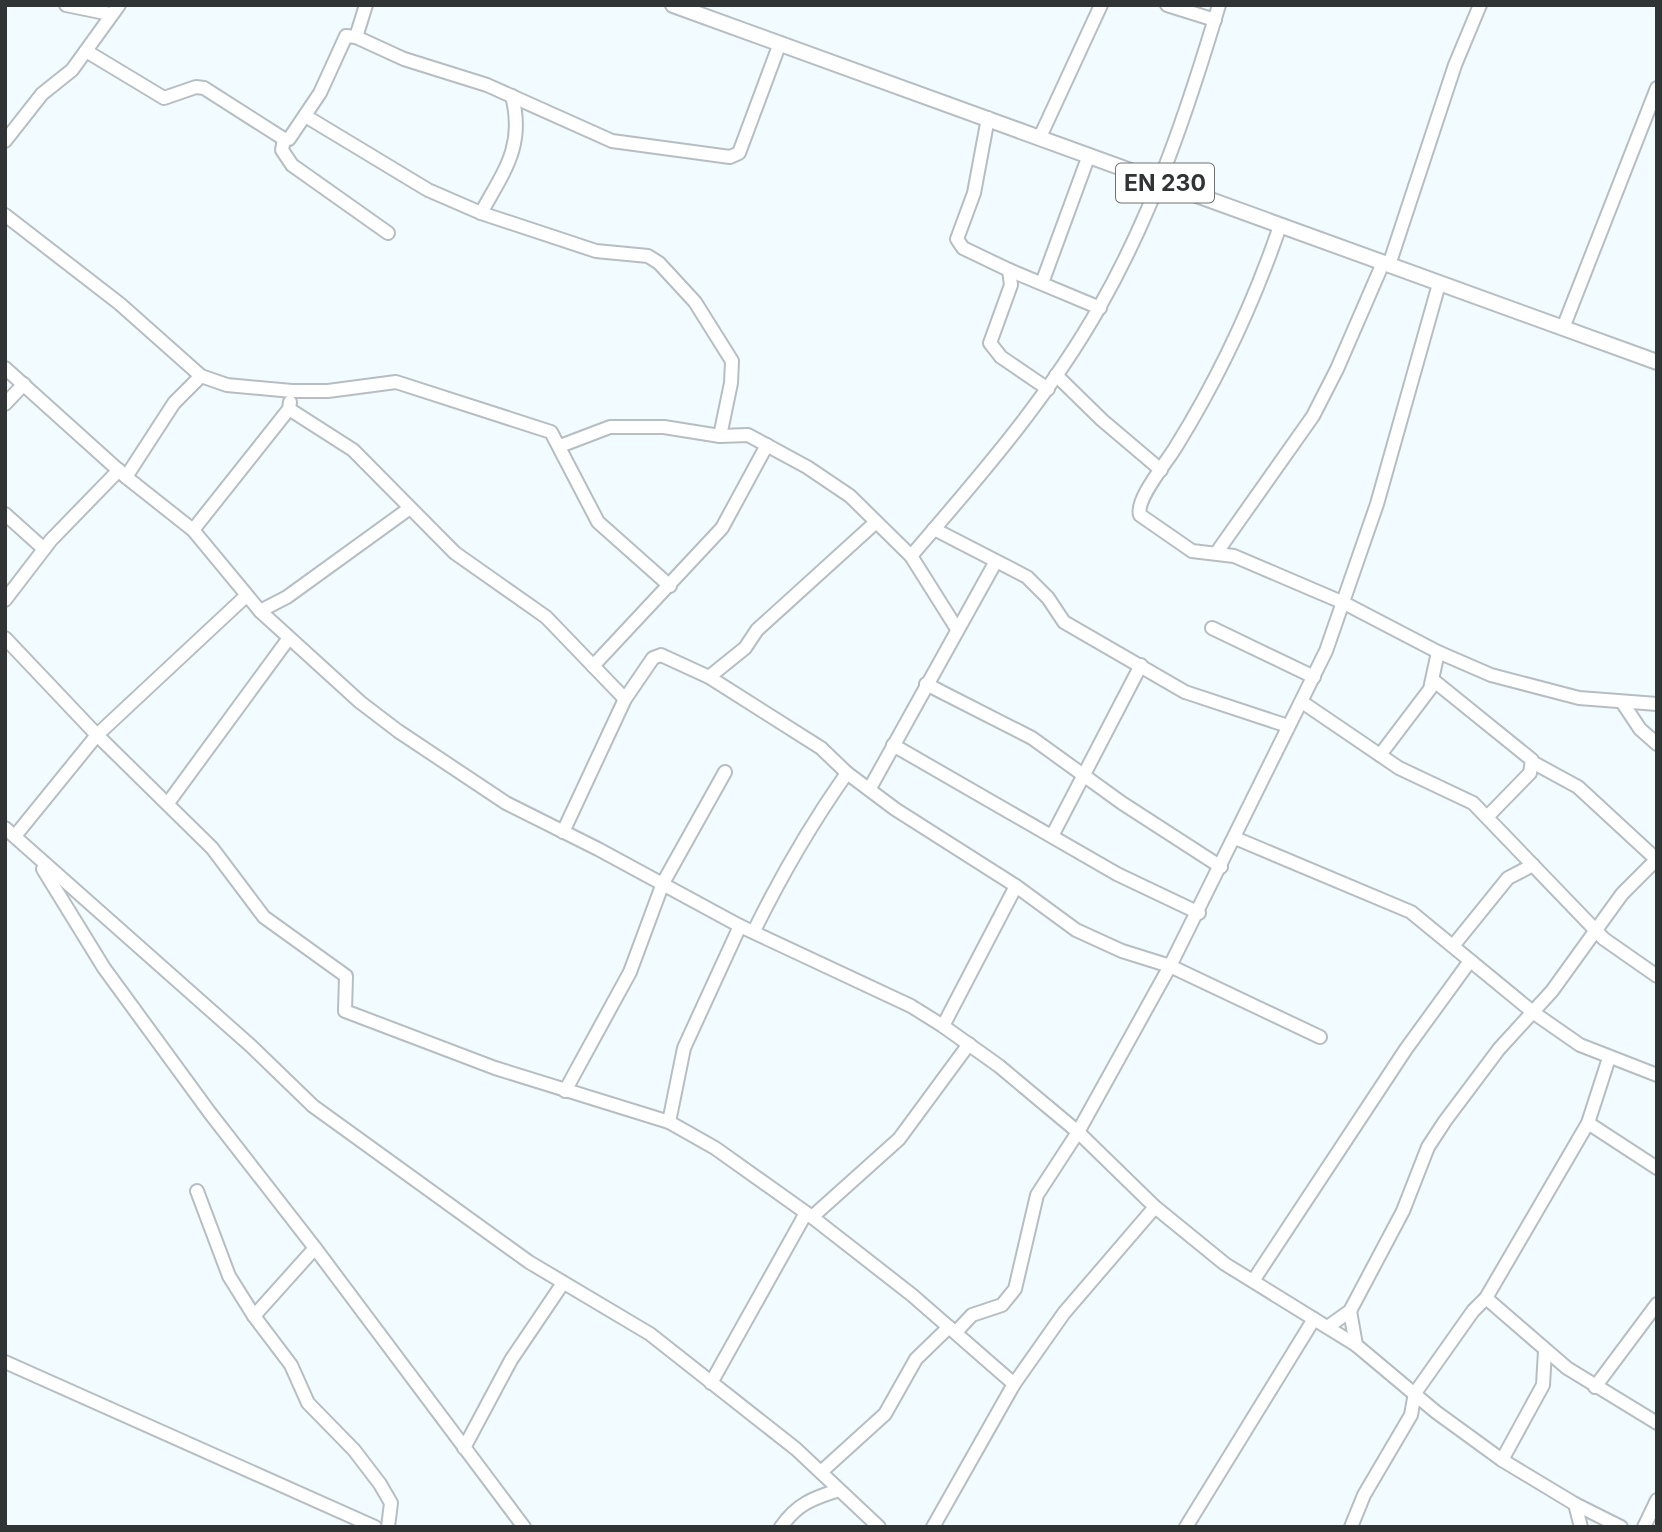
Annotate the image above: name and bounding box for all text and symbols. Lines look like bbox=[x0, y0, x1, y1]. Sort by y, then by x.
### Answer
road number: EN 230 bbox=[1116, 164, 1214, 202]

